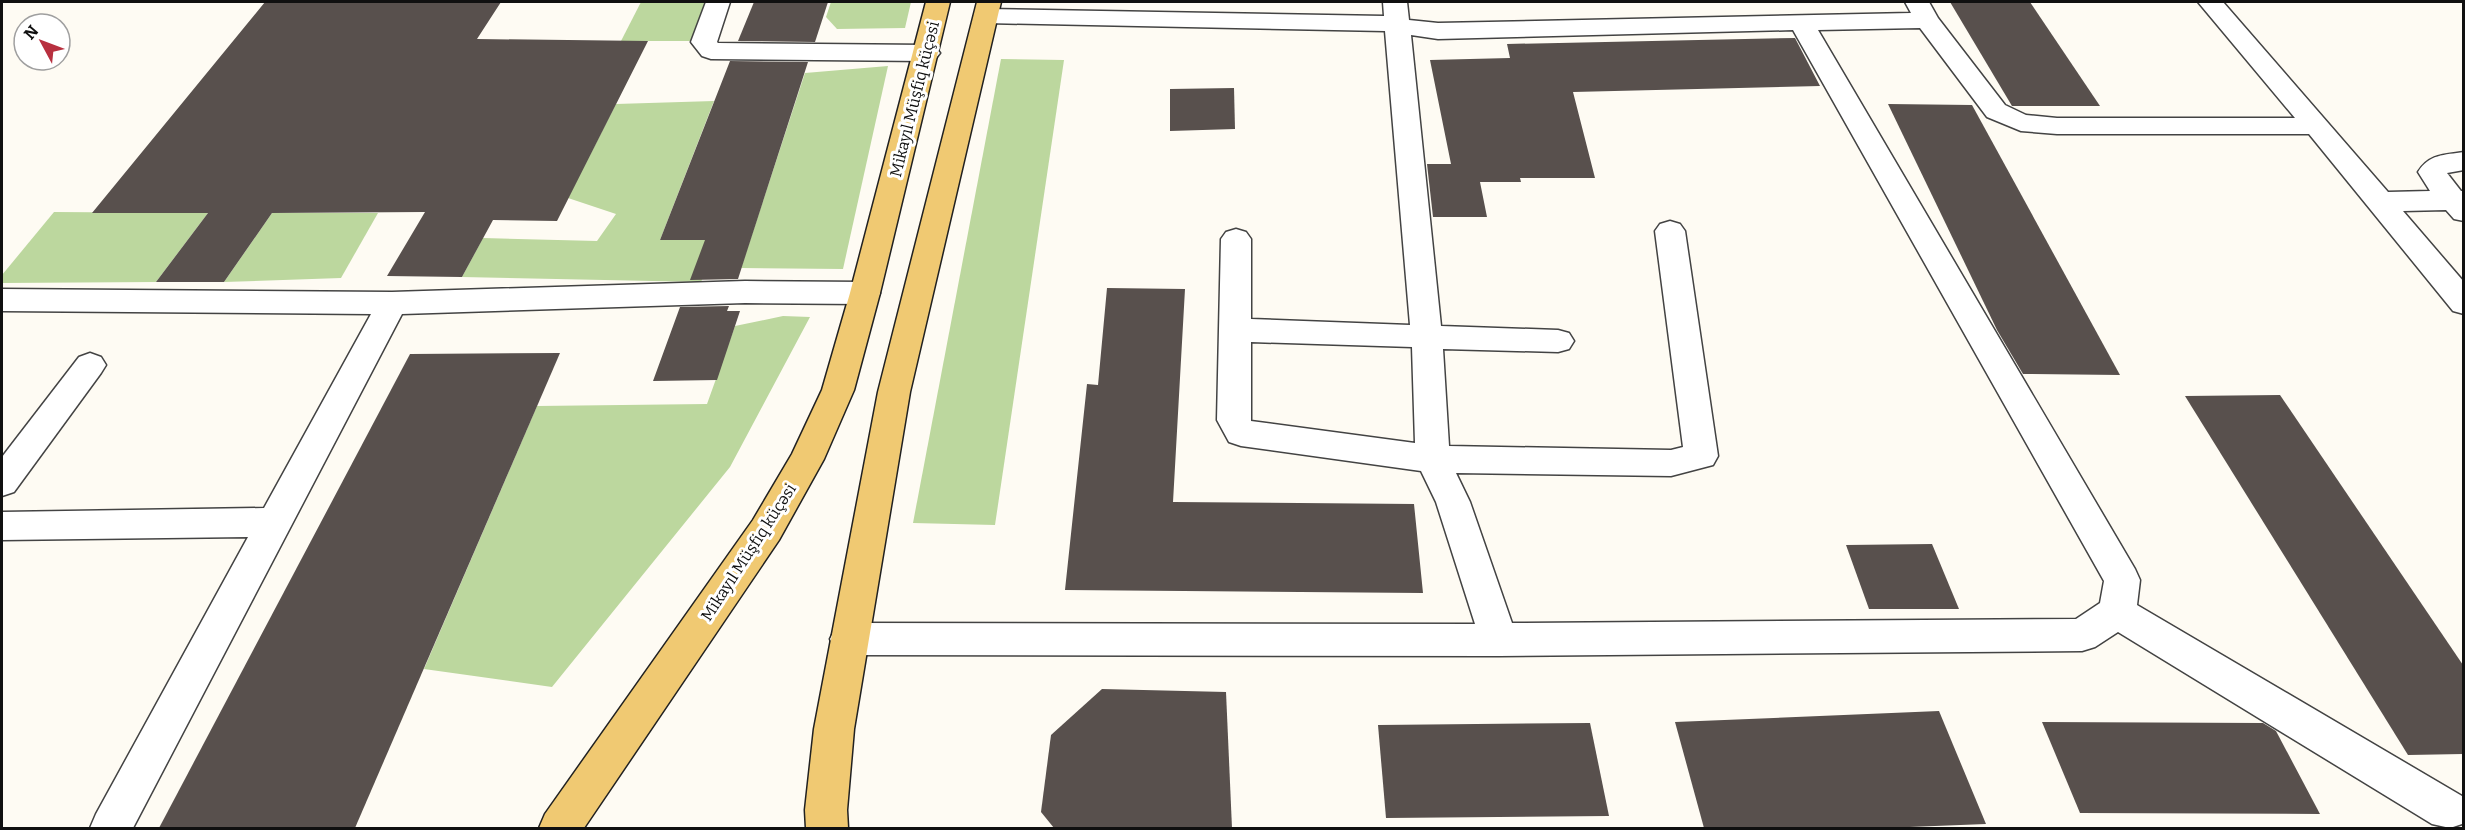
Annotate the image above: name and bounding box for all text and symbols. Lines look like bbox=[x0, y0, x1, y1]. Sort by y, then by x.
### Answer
north arrow bbox=[12, 12, 72, 72]
street label: Mikayıl Müşfiq küçəsi bbox=[886, 19, 943, 179]
text: N bbox=[20, 22, 42, 43]
street label: Mikayıl Müşfiq küçəsi bbox=[697, 480, 800, 624]

